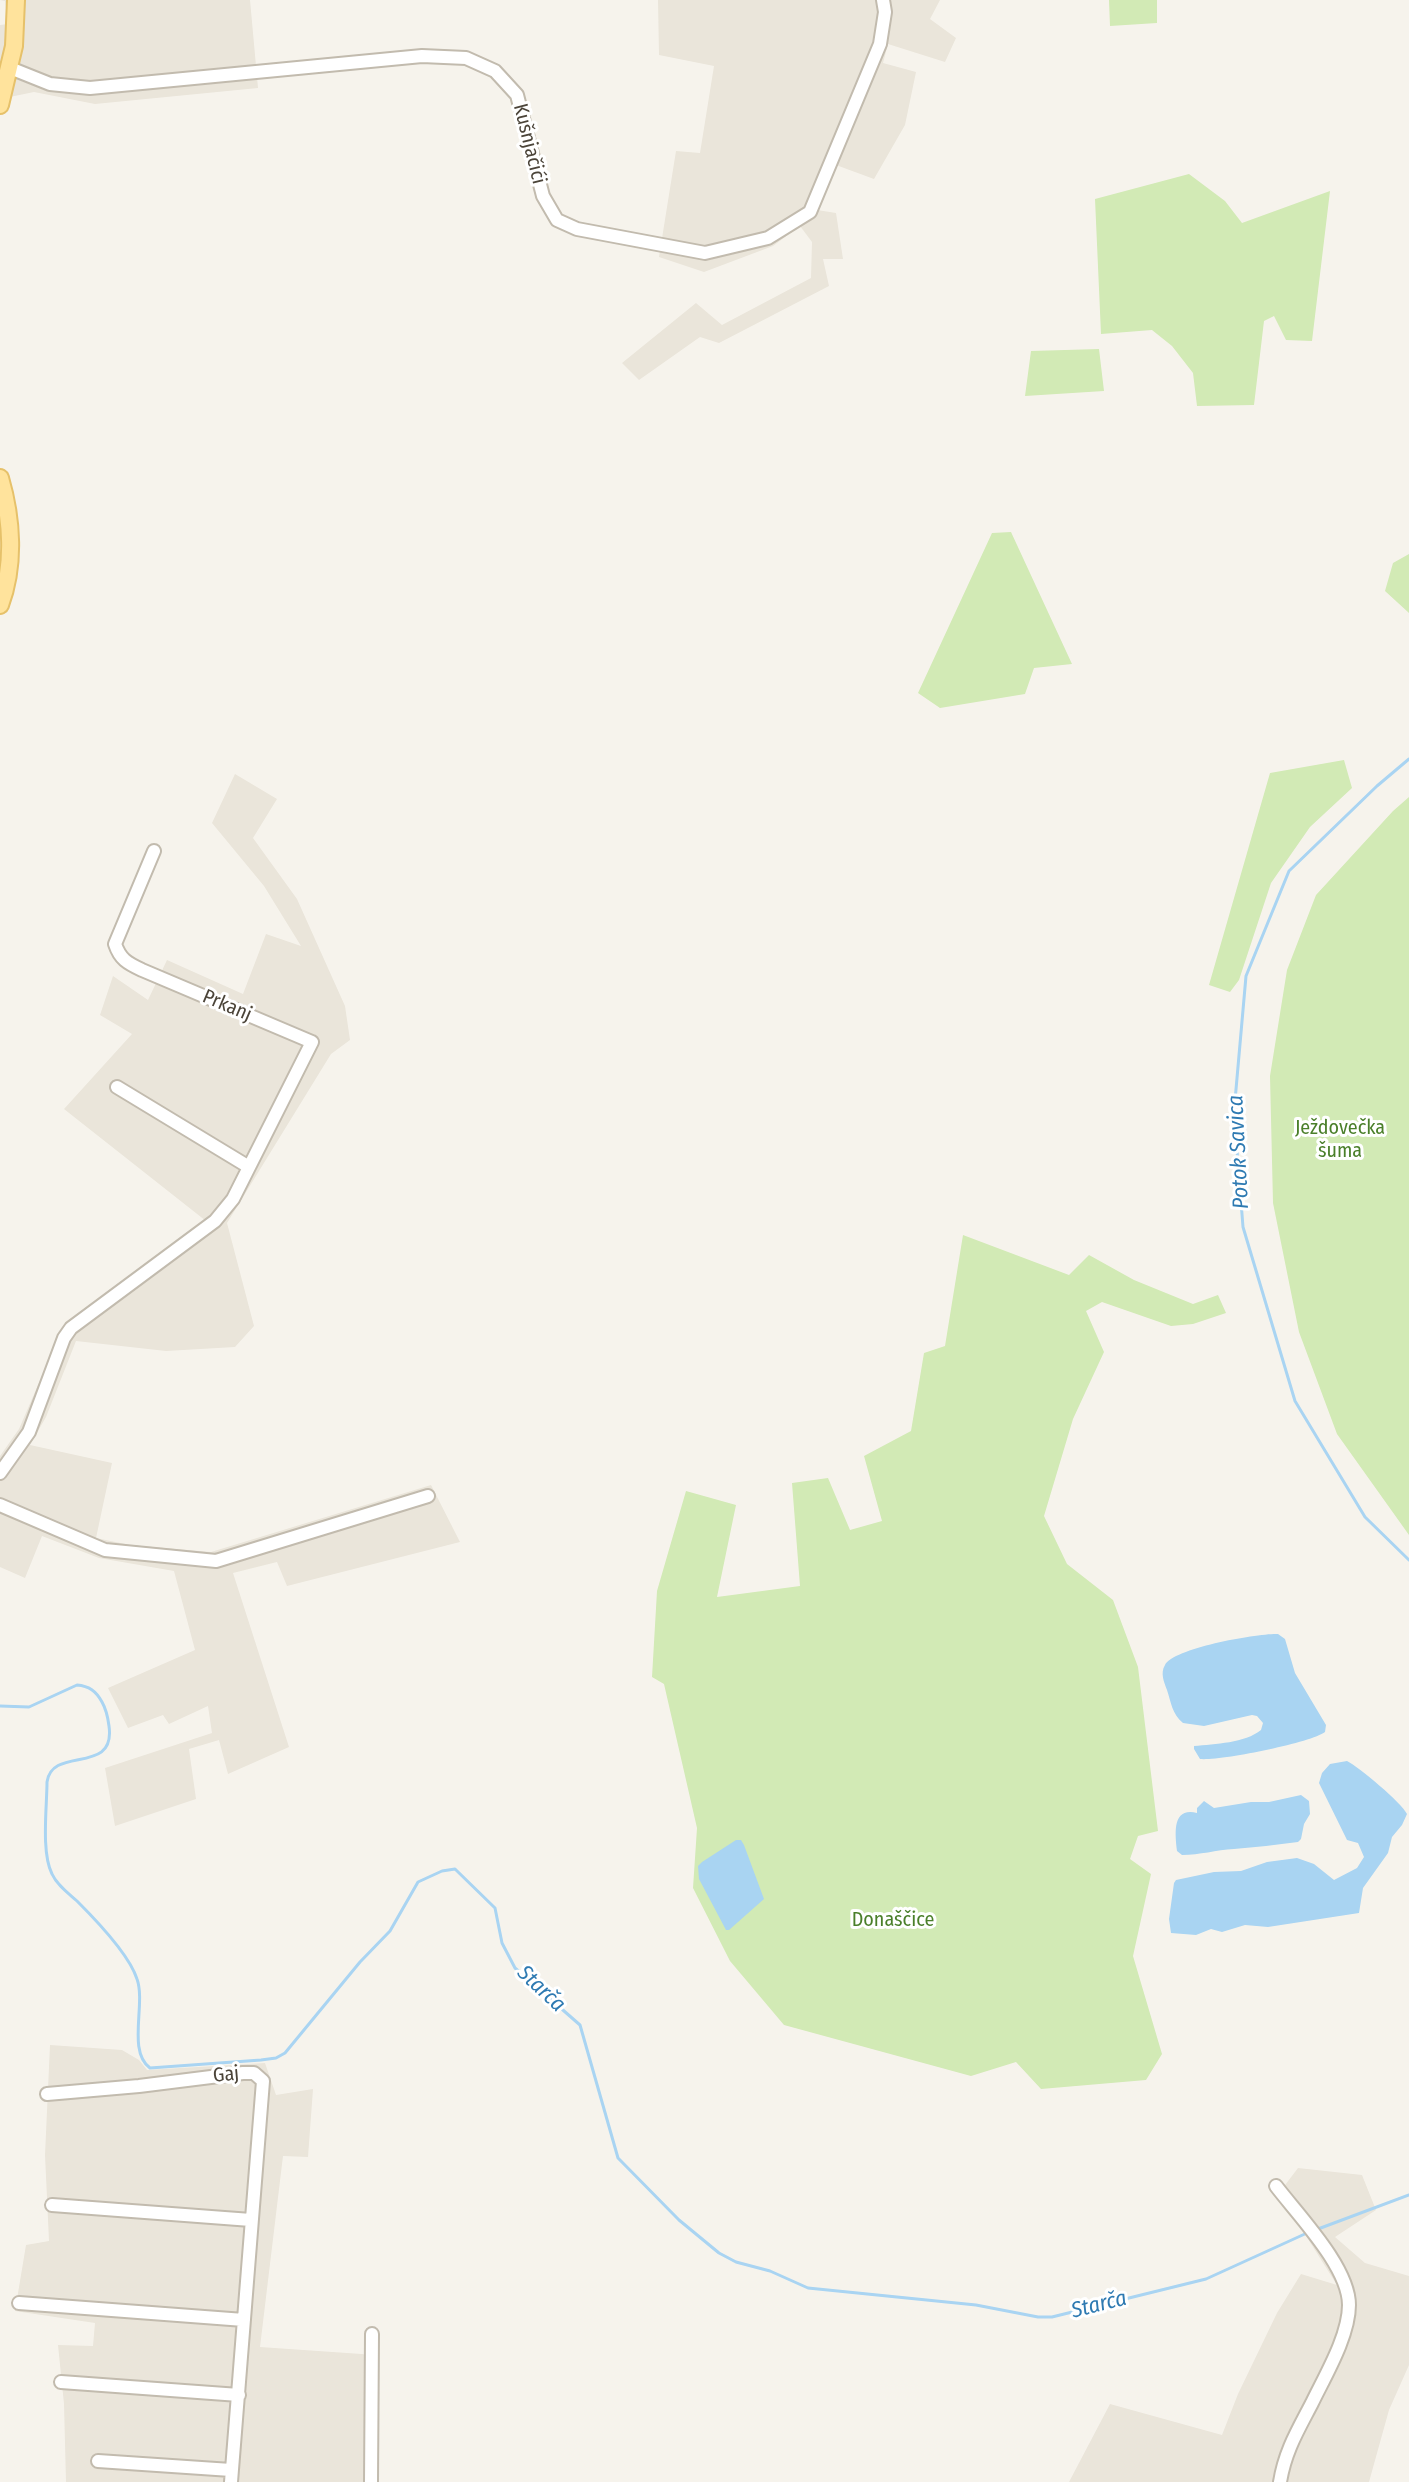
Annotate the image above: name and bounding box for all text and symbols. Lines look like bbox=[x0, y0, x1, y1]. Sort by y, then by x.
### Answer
street label: Kušnjačići bbox=[507, 101, 551, 187]
street label: Prkanj bbox=[199, 985, 255, 1027]
water label: Potok Savica bbox=[1223, 1094, 1255, 1210]
park label: Ježdovečka šuma bbox=[1295, 1116, 1385, 1163]
park label: Donaščice bbox=[852, 1908, 934, 1932]
water label: Starča bbox=[511, 1960, 571, 2018]
street label: Gaj bbox=[212, 2062, 240, 2088]
water label: Starča bbox=[1068, 2285, 1130, 2325]

